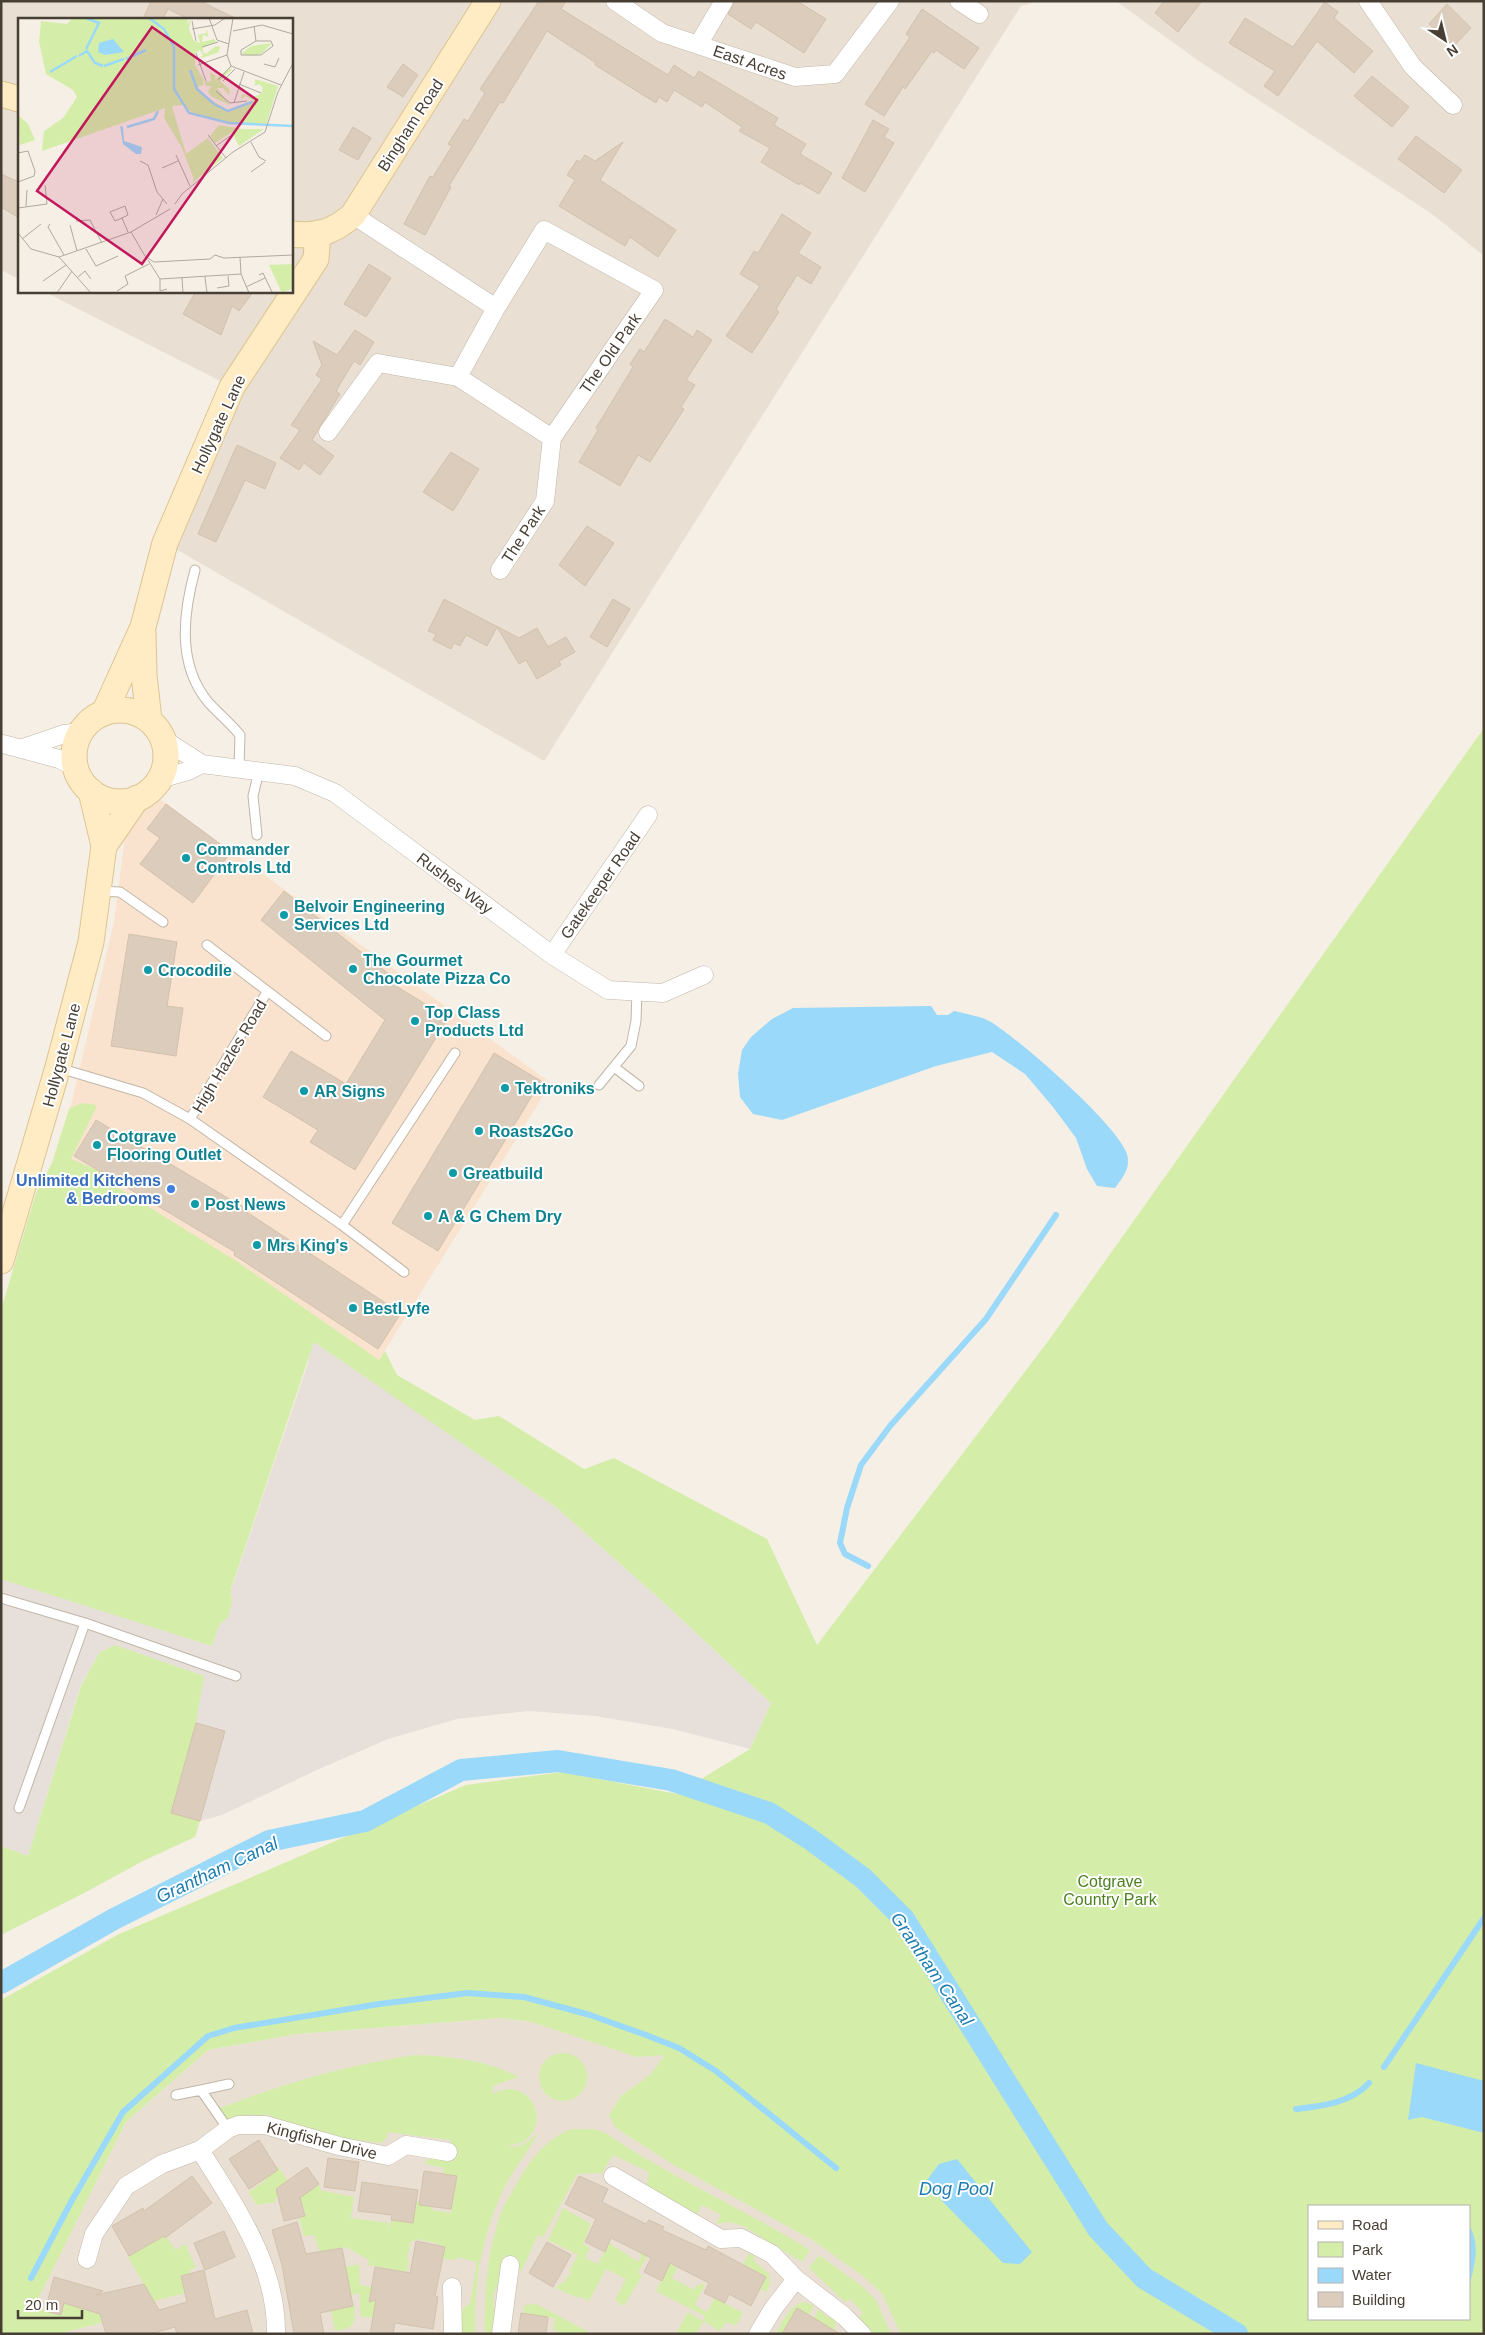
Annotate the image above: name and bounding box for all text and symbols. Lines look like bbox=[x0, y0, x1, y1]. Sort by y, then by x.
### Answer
north arrow bbox=[1420, 15, 1470, 65]
inset map bbox=[18, 18, 292, 292]
text: N bbox=[1444, 41, 1461, 60]
street label: East Acres bbox=[711, 42, 789, 83]
street label: Bingham Road bbox=[374, 76, 446, 174]
street label: The Old Park bbox=[576, 309, 645, 397]
street label: Hollygate Lane bbox=[188, 372, 249, 476]
street label: The Park bbox=[499, 502, 549, 566]
street label: Gatekeeper Road bbox=[557, 829, 644, 942]
place label: Commander Controls Ltd bbox=[196, 841, 291, 876]
street label: Rushes Way bbox=[414, 849, 496, 917]
marker: Commander Controls Ltd bbox=[180, 852, 192, 864]
place label: Belvoir Engineering Services Ltd bbox=[294, 898, 445, 933]
marker: Belvoir Engineering Services Ltd bbox=[278, 909, 290, 921]
place label: The Gourmet Chocolate Pizza Co bbox=[363, 952, 511, 987]
place label: Crocodile bbox=[158, 962, 232, 979]
marker: The Gourmet Chocolate Pizza Co bbox=[347, 963, 359, 975]
marker: Crocodile bbox=[142, 964, 154, 976]
street label: High Hazles Road bbox=[189, 997, 270, 1116]
street label: Hollygate Lane bbox=[39, 1001, 84, 1109]
place label: Top Class Products Ltd bbox=[425, 1004, 524, 1039]
marker: Top Class Products Ltd bbox=[409, 1015, 421, 1027]
place label: Tektroniks bbox=[515, 1080, 595, 1097]
marker: Tektroniks bbox=[499, 1082, 511, 1094]
place label: AR Signs bbox=[314, 1083, 385, 1100]
marker: AR Signs bbox=[298, 1085, 310, 1097]
place label: Roasts2Go bbox=[489, 1123, 574, 1140]
marker: Roasts2Go bbox=[473, 1125, 485, 1137]
place label: Cotgrave Flooring Outlet bbox=[107, 1128, 222, 1163]
marker: Cotgrave Flooring Outlet bbox=[91, 1139, 103, 1151]
place label: Greatbuild bbox=[463, 1165, 543, 1182]
marker: Greatbuild bbox=[447, 1167, 459, 1179]
place label: Unlimited Kitchens & Bedrooms bbox=[16, 1172, 161, 1207]
marker: Unlimited Kitchens & Bedrooms bbox=[165, 1183, 177, 1195]
place label: Post News bbox=[205, 1196, 286, 1213]
marker: Post News bbox=[189, 1198, 201, 1210]
place label: A & G Chem Dry bbox=[438, 1208, 562, 1225]
marker: A & G Chem Dry bbox=[422, 1210, 434, 1222]
place label: Mrs King's bbox=[267, 1237, 348, 1254]
marker: Mrs King's bbox=[251, 1239, 263, 1251]
place label: BestLyfe bbox=[363, 1300, 430, 1317]
marker: BestLyfe bbox=[347, 1302, 359, 1314]
water label: Grantham Canal bbox=[153, 1833, 282, 1907]
park label: Cotgrave Country Park bbox=[1063, 1873, 1158, 1908]
water label: Grantham Canal bbox=[887, 1909, 978, 2030]
street label: Kingfisher Drive bbox=[265, 2119, 379, 2162]
water label: Dog Pool bbox=[919, 2179, 994, 2199]
legend bbox=[1308, 2205, 1470, 2320]
text: Road bbox=[1352, 2216, 1388, 2233]
text: Park bbox=[1352, 2241, 1383, 2258]
text: Water bbox=[1352, 2266, 1391, 2283]
scale bar bbox=[18, 2288, 81, 2320]
text: Building bbox=[1352, 2291, 1405, 2308]
text: 20 m bbox=[25, 2296, 58, 2313]

